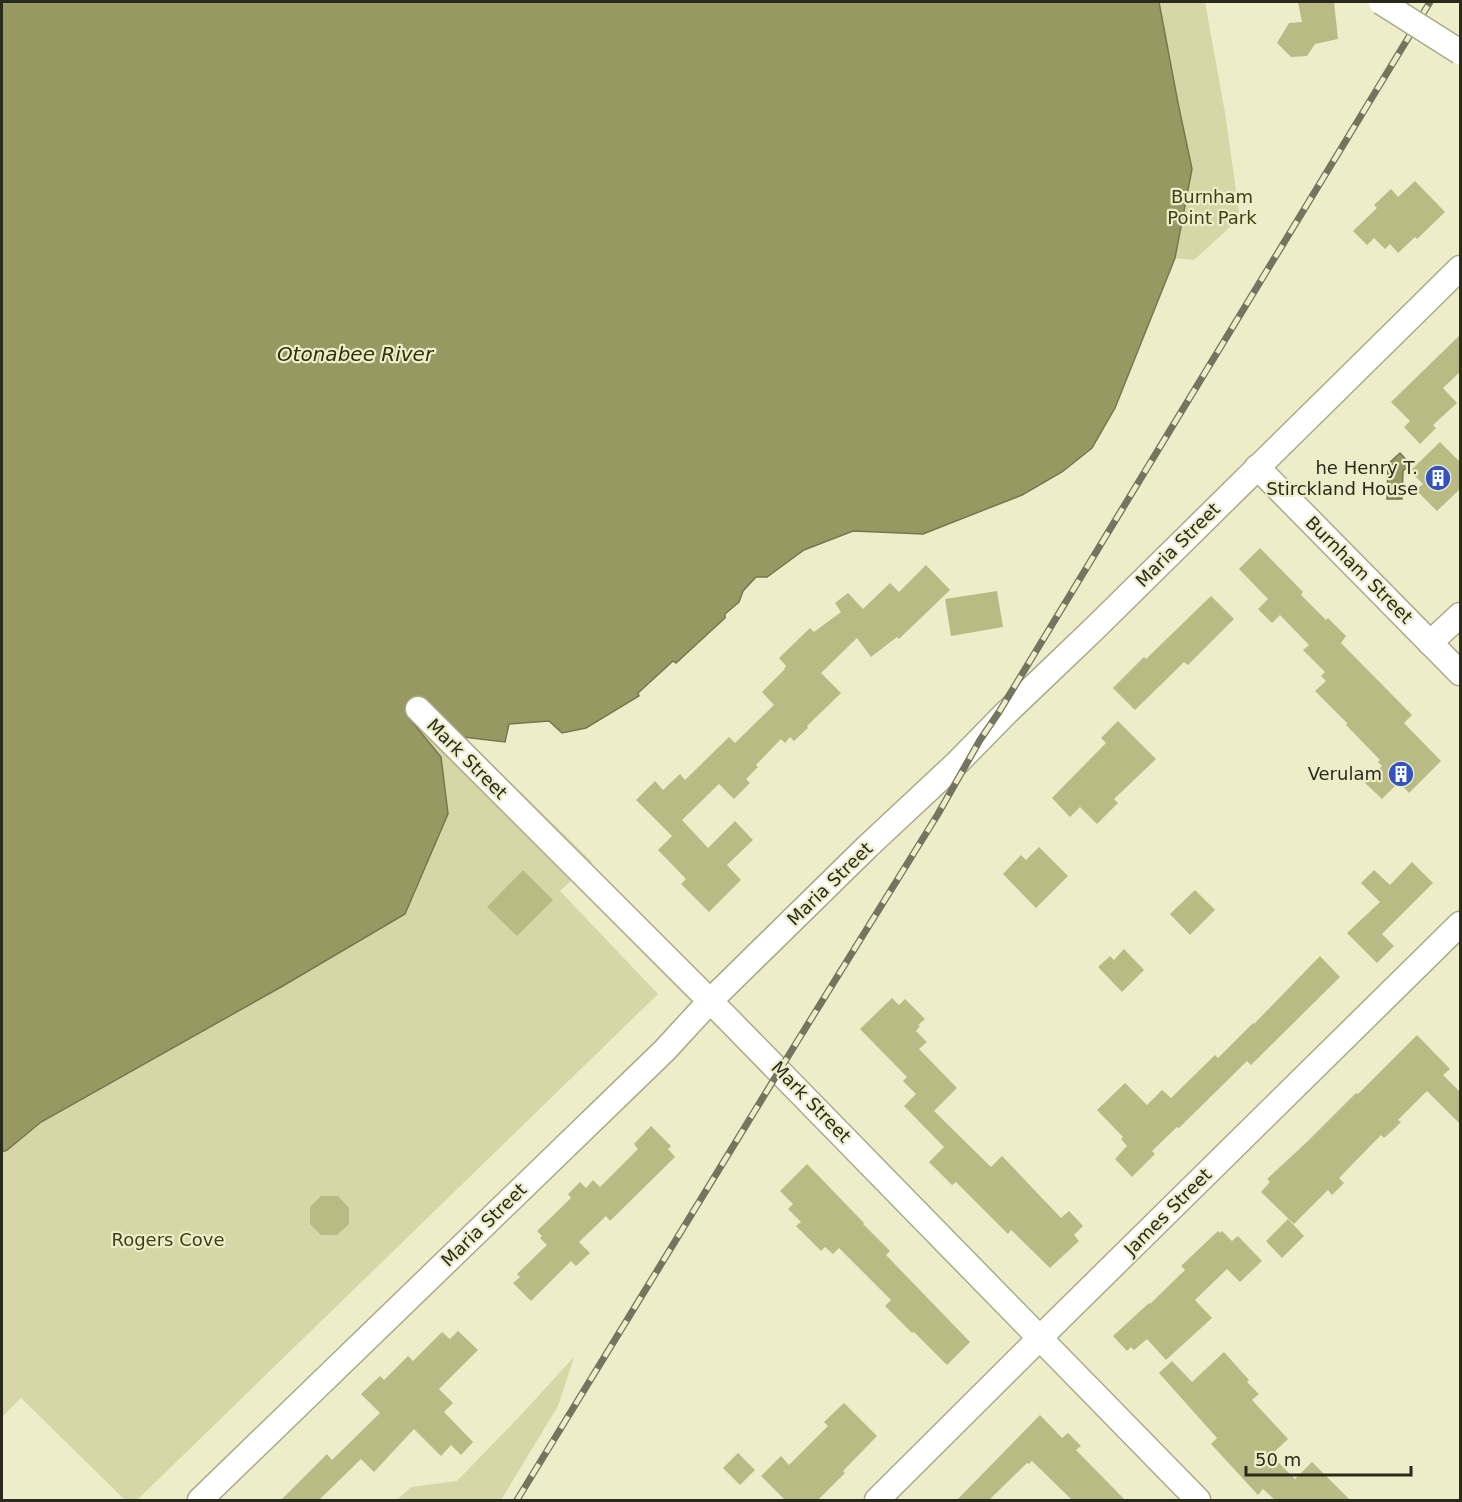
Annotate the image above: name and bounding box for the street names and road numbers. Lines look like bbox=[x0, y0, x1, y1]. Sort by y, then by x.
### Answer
street label: Maria Street bbox=[1131, 498, 1224, 591]
street label: Burnham Street bbox=[1301, 512, 1417, 628]
street label: Mark Street bbox=[423, 714, 512, 803]
street label: Maria Street bbox=[783, 838, 877, 930]
street label: Mark Street bbox=[767, 1057, 855, 1147]
street label: James Street bbox=[1119, 1164, 1216, 1260]
street label: Maria Street bbox=[437, 1179, 531, 1271]

